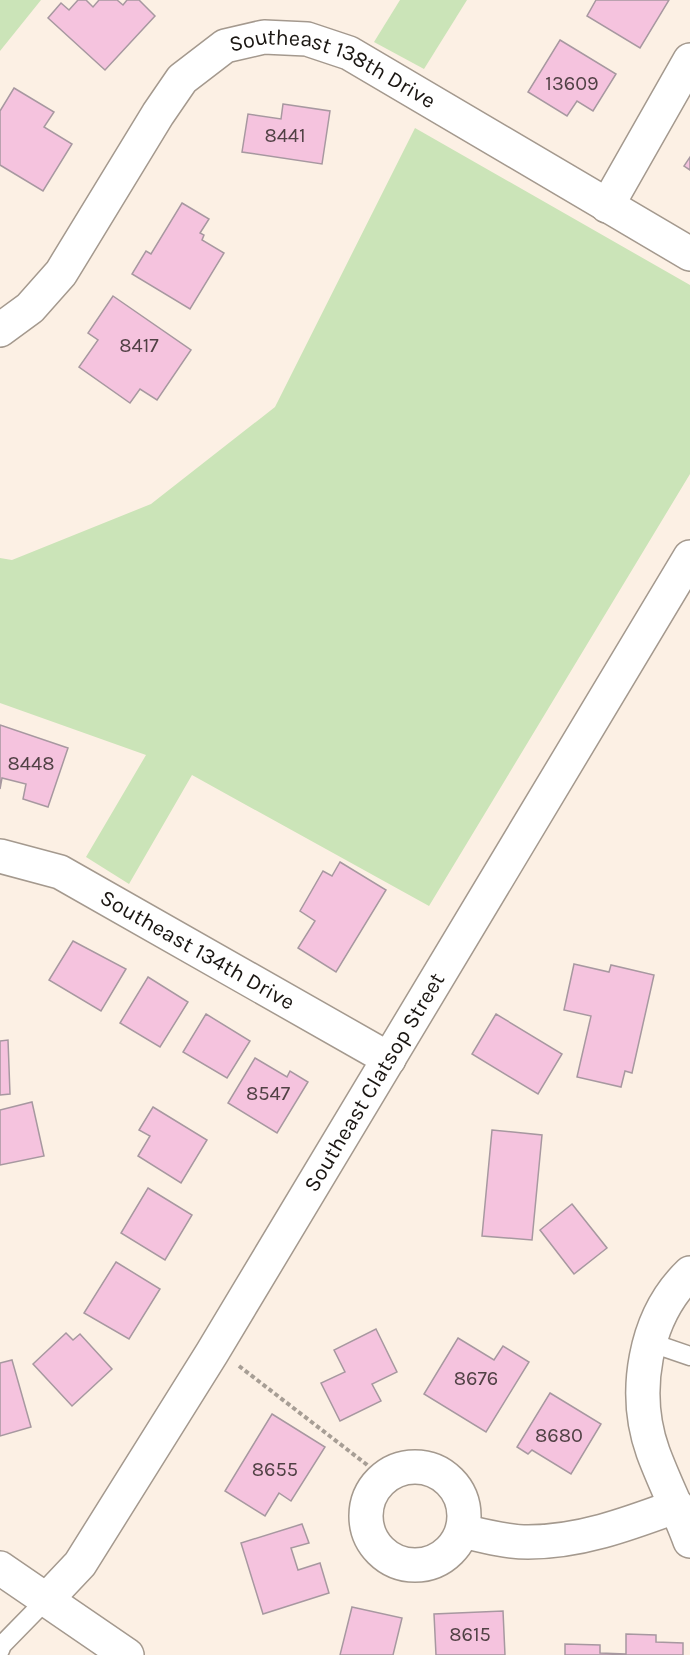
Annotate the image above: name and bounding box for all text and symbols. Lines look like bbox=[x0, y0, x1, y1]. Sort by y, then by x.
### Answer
street label: Southeast 138th Drive bbox=[227, 24, 440, 114]
house number: 13609 bbox=[545, 72, 599, 95]
house number: 8441 bbox=[264, 124, 306, 147]
house number: 8417 bbox=[119, 334, 159, 357]
house number: 8448 bbox=[8, 752, 54, 775]
street label: Southeast 134th Drive bbox=[95, 884, 299, 1016]
street label: Southeast Clatsop Street bbox=[299, 968, 450, 1197]
house number: 8547 bbox=[246, 1082, 291, 1105]
house number: 8676 bbox=[454, 1367, 498, 1390]
house number: 8680 bbox=[535, 1424, 583, 1447]
house number: 8655 bbox=[252, 1458, 298, 1481]
house number: 8615 bbox=[449, 1623, 491, 1646]

